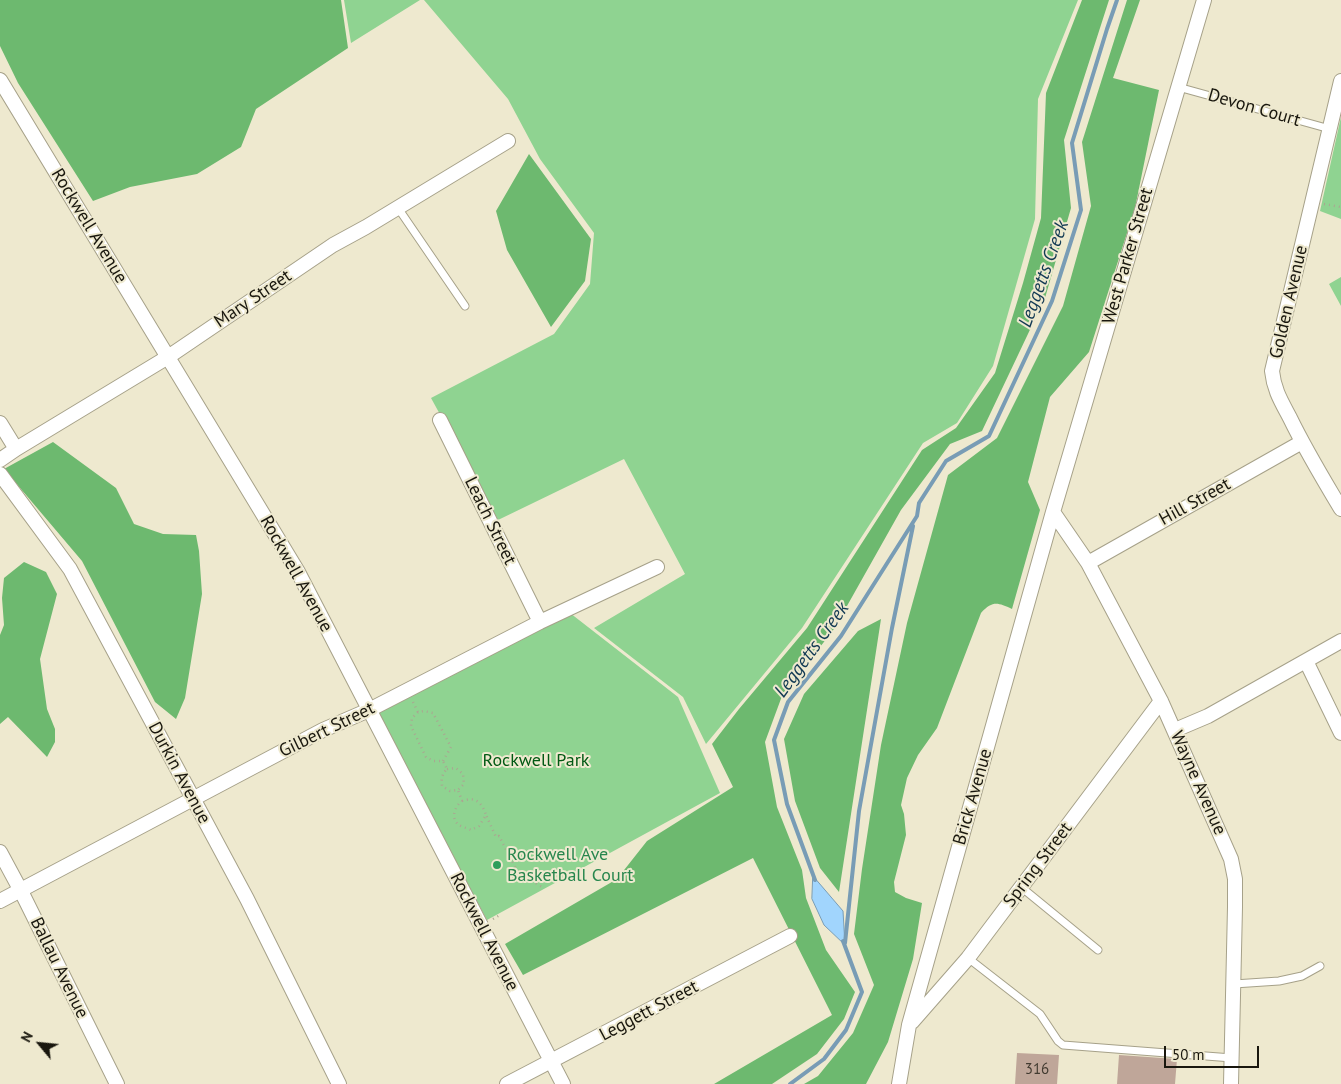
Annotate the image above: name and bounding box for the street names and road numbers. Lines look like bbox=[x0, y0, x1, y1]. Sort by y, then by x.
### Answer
street label: Devon Court bbox=[1205, 85, 1303, 131]
street label: Rockwell Avenue bbox=[46, 165, 132, 287]
street label: West Parker Street bbox=[1098, 185, 1158, 327]
street label: Golden Avenue bbox=[1265, 243, 1313, 361]
street label: Mary Street bbox=[210, 265, 296, 333]
street label: Leach Street bbox=[459, 474, 521, 568]
street label: Hill Street bbox=[1156, 474, 1234, 530]
street label: Rockwell Avenue bbox=[255, 512, 337, 636]
street label: Gilbert Street bbox=[276, 698, 378, 762]
street label: Durkin Avenue bbox=[143, 719, 215, 827]
street label: Wayne Avenue bbox=[1165, 728, 1231, 838]
street label: Brick Avenue bbox=[949, 746, 997, 848]
street label: Spring Street bbox=[999, 818, 1077, 912]
street label: Rockwell Avenue bbox=[445, 869, 523, 995]
street label: Ballau Avenue bbox=[25, 914, 93, 1022]
street label: Leggett Street bbox=[596, 976, 702, 1046]

